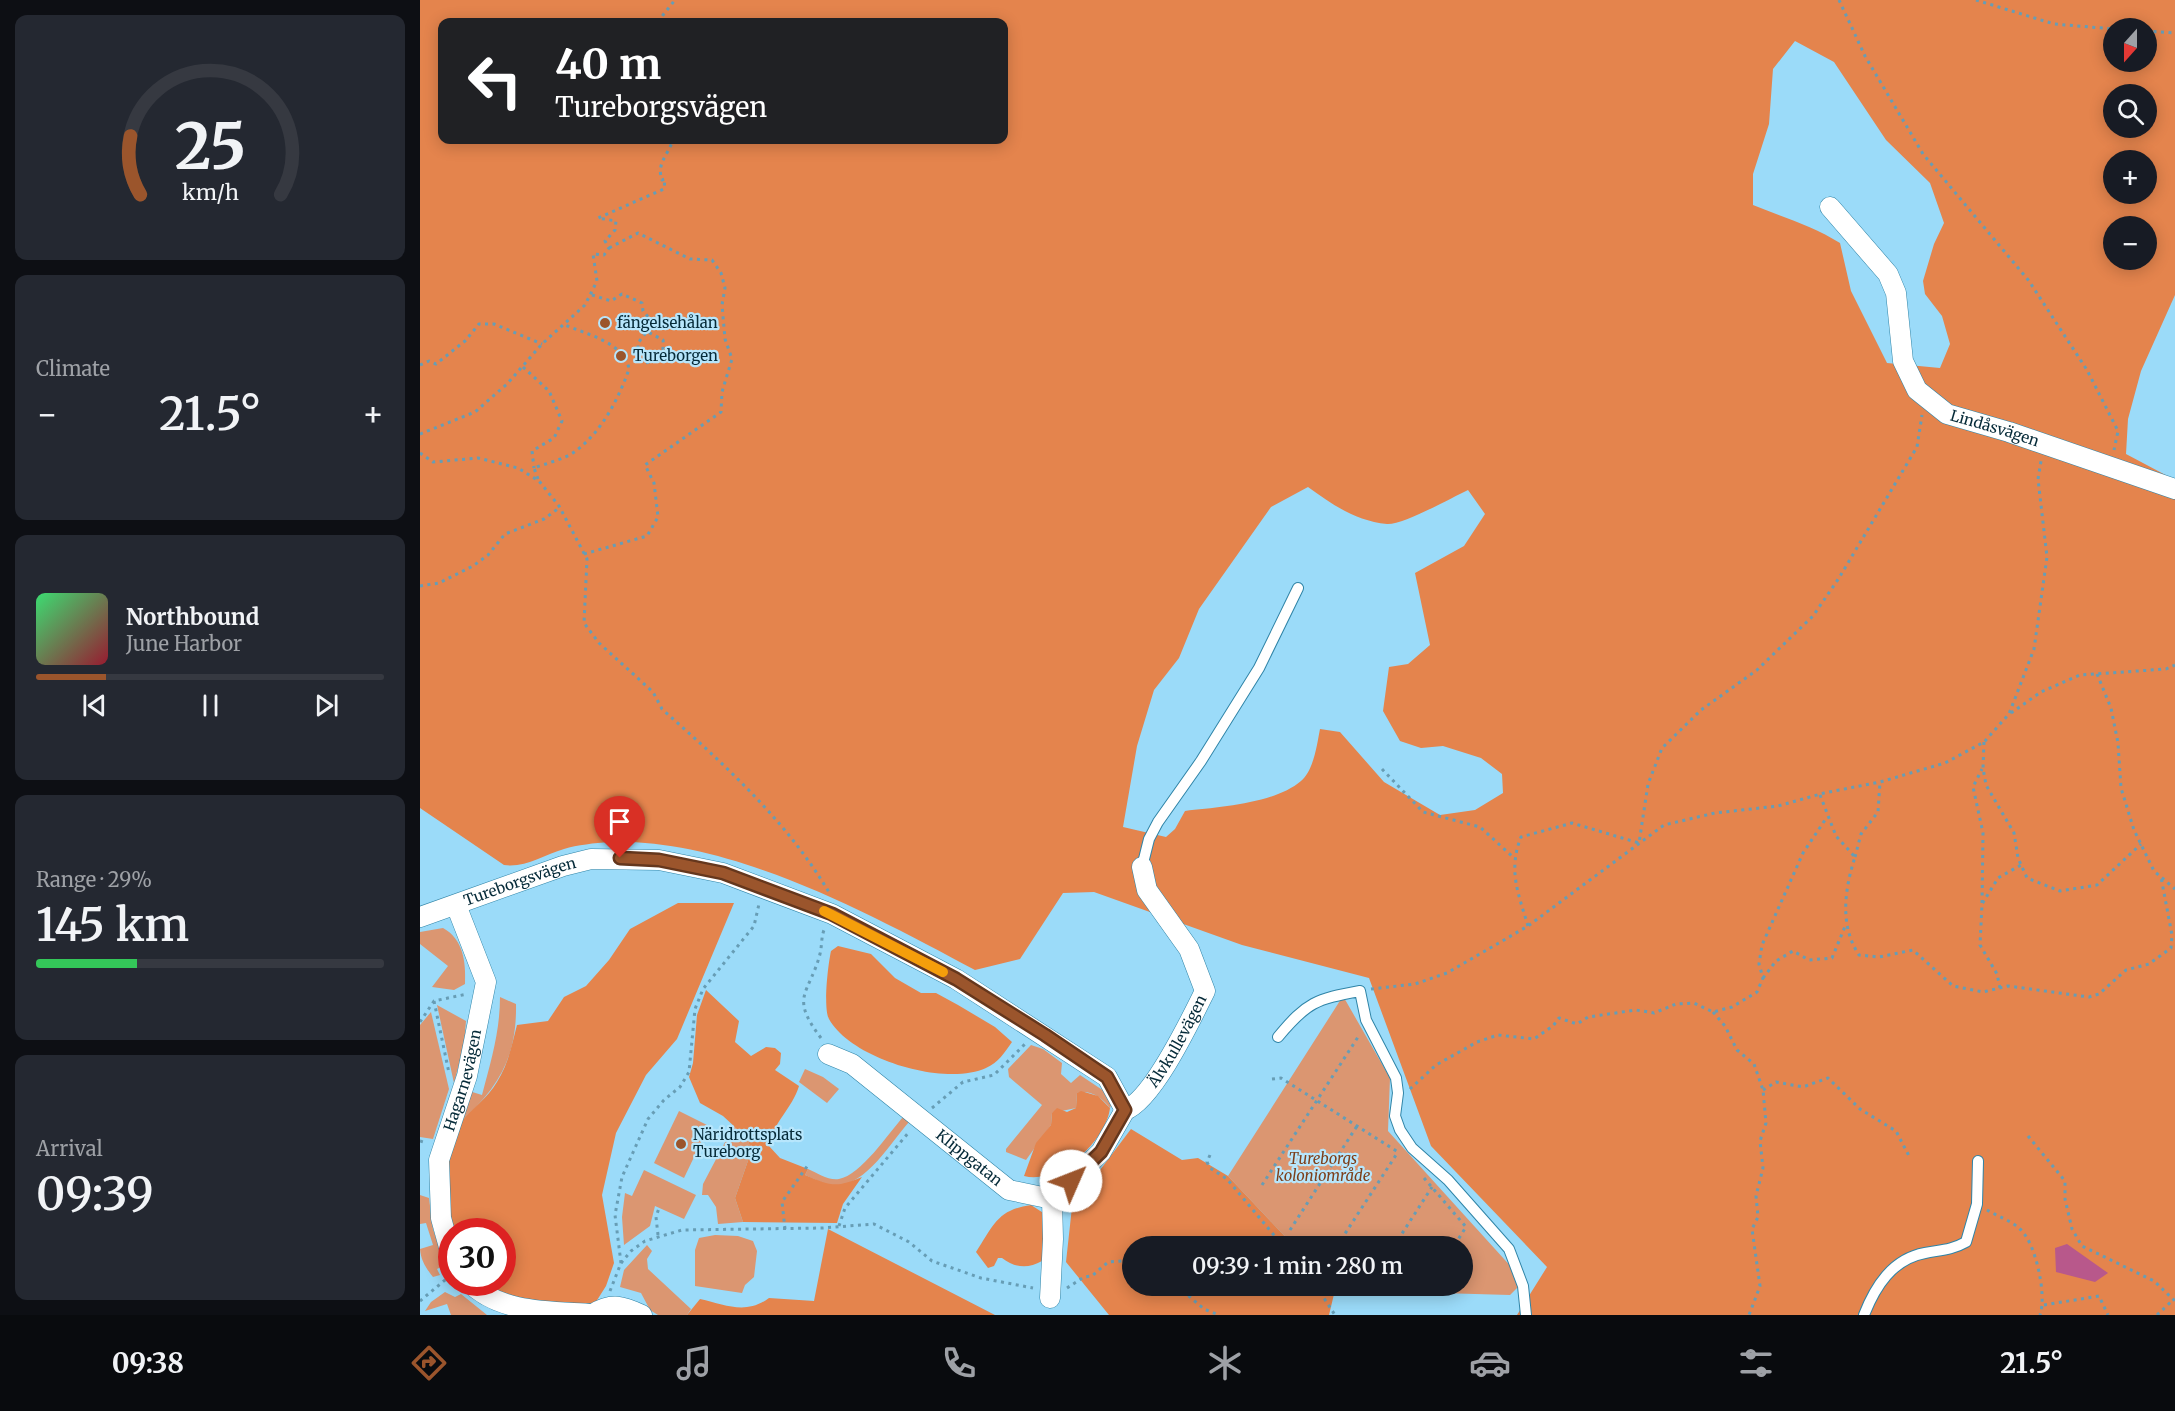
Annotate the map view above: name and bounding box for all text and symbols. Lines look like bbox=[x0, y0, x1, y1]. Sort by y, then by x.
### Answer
north arrow bbox=[2103, 18, 2157, 72]
map controls bbox=[2103, 18, 2157, 270]
text: 40 m bbox=[555, 38, 661, 90]
icon: left bbox=[456, 42, 534, 120]
button: search bbox=[2103, 84, 2157, 138]
text: Tureborgsvägen bbox=[555, 90, 767, 124]
text: 25 bbox=[174, 108, 246, 186]
button: + bbox=[2103, 150, 2157, 204]
text: km/h bbox=[182, 179, 238, 206]
button: − bbox=[2103, 216, 2157, 270]
place label: fängelsehålan bbox=[617, 313, 718, 332]
marker: fängelsehålan bbox=[598, 316, 612, 330]
place label: Tureborgen bbox=[633, 346, 718, 365]
marker: Tureborgen bbox=[614, 349, 628, 363]
text: Climate bbox=[36, 356, 110, 381]
text: 21.5° bbox=[159, 386, 261, 442]
text: − bbox=[36, 394, 58, 435]
text: + bbox=[362, 394, 384, 435]
street label: Lindåsvägen bbox=[1948, 405, 2042, 451]
text: Northbound bbox=[126, 603, 259, 631]
text: June Harbor bbox=[126, 631, 242, 656]
icon: previous bbox=[78, 689, 111, 722]
icon: pause bbox=[194, 689, 227, 722]
icon: next bbox=[310, 689, 343, 722]
pin bbox=[594, 796, 645, 858]
icon: arrive bbox=[603, 805, 636, 838]
street label: Tureborgsvägen bbox=[461, 853, 578, 910]
text: Range · 29% bbox=[36, 867, 152, 892]
text: 145 km bbox=[36, 897, 189, 953]
street label: Älvkullevägen bbox=[1143, 992, 1211, 1092]
street label: Hagarnevägen bbox=[439, 1027, 485, 1133]
place label: Näridrottsplats Tureborg bbox=[693, 1125, 802, 1161]
street label: Klippgatan bbox=[932, 1125, 1006, 1190]
text: Arrival bbox=[36, 1136, 103, 1161]
marker: Näridrottsplats Tureborg bbox=[674, 1137, 688, 1151]
position arrow bbox=[1039, 1149, 1103, 1213]
park label: Tureborgs koloniområde bbox=[1276, 1149, 1371, 1185]
text: 09:39 bbox=[36, 1166, 154, 1222]
speed limit sign: 30 bbox=[438, 1218, 516, 1296]
text: 09:39 · 1 min · 280 m bbox=[1192, 1252, 1403, 1280]
icon: directions bbox=[408, 1342, 450, 1384]
icon: music bbox=[673, 1342, 715, 1384]
icon: phone bbox=[938, 1342, 980, 1384]
icon: climate bbox=[1204, 1342, 1246, 1384]
icon: car bbox=[1469, 1342, 1511, 1384]
icon: filters bbox=[1735, 1342, 1777, 1384]
text: 09:38 bbox=[112, 1346, 184, 1380]
text: 21.5° bbox=[2000, 1346, 2063, 1380]

